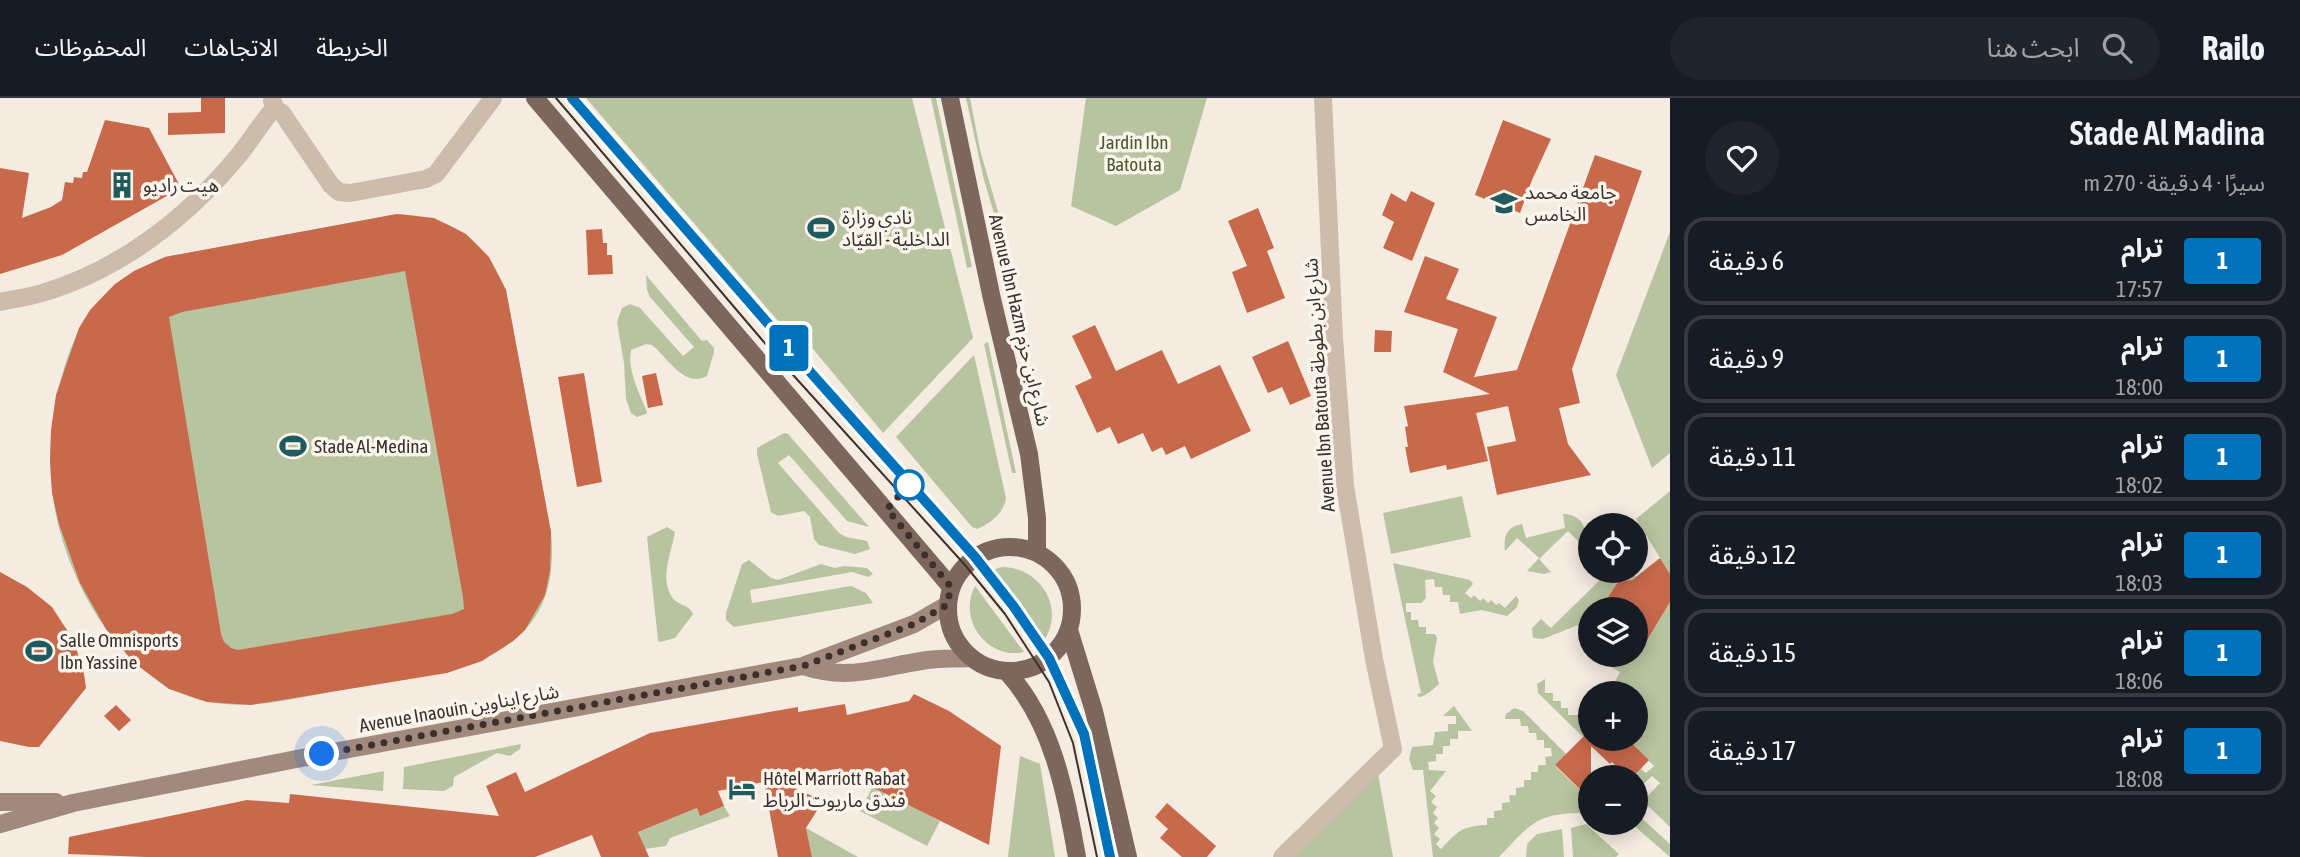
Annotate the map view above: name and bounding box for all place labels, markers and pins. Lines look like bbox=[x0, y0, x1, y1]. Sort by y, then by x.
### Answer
building icon: هيت راديو bbox=[107, 170, 137, 200]
place label: هيت راديو bbox=[143, 174, 219, 197]
place label: جامعة محمد الخامس bbox=[1525, 181, 1617, 226]
school or university icon: جامعة محمد الخامس bbox=[1489, 188, 1519, 218]
place label: نادي وزارة الداخلية - القيّاد bbox=[842, 206, 950, 250]
sports icon: نادي وزارة الداخلية - القيّاد bbox=[806, 213, 836, 243]
sports icon: Stade Al-Medina bbox=[278, 431, 308, 461]
place label: Stade Al-Medina bbox=[314, 435, 428, 457]
unlabelled marker bbox=[894, 470, 924, 500]
place label: Salle Omnisports Ibn Yassine bbox=[60, 629, 179, 673]
sports icon: Salle Omnisports Ibn Yassine bbox=[24, 636, 54, 666]
place label: Hôtel Marriott Rabat فندق ماريوت الرباط bbox=[763, 767, 906, 812]
hotel icon: Hôtel Marriott Rabat فندق ماريوت الرباط bbox=[727, 774, 757, 804]

